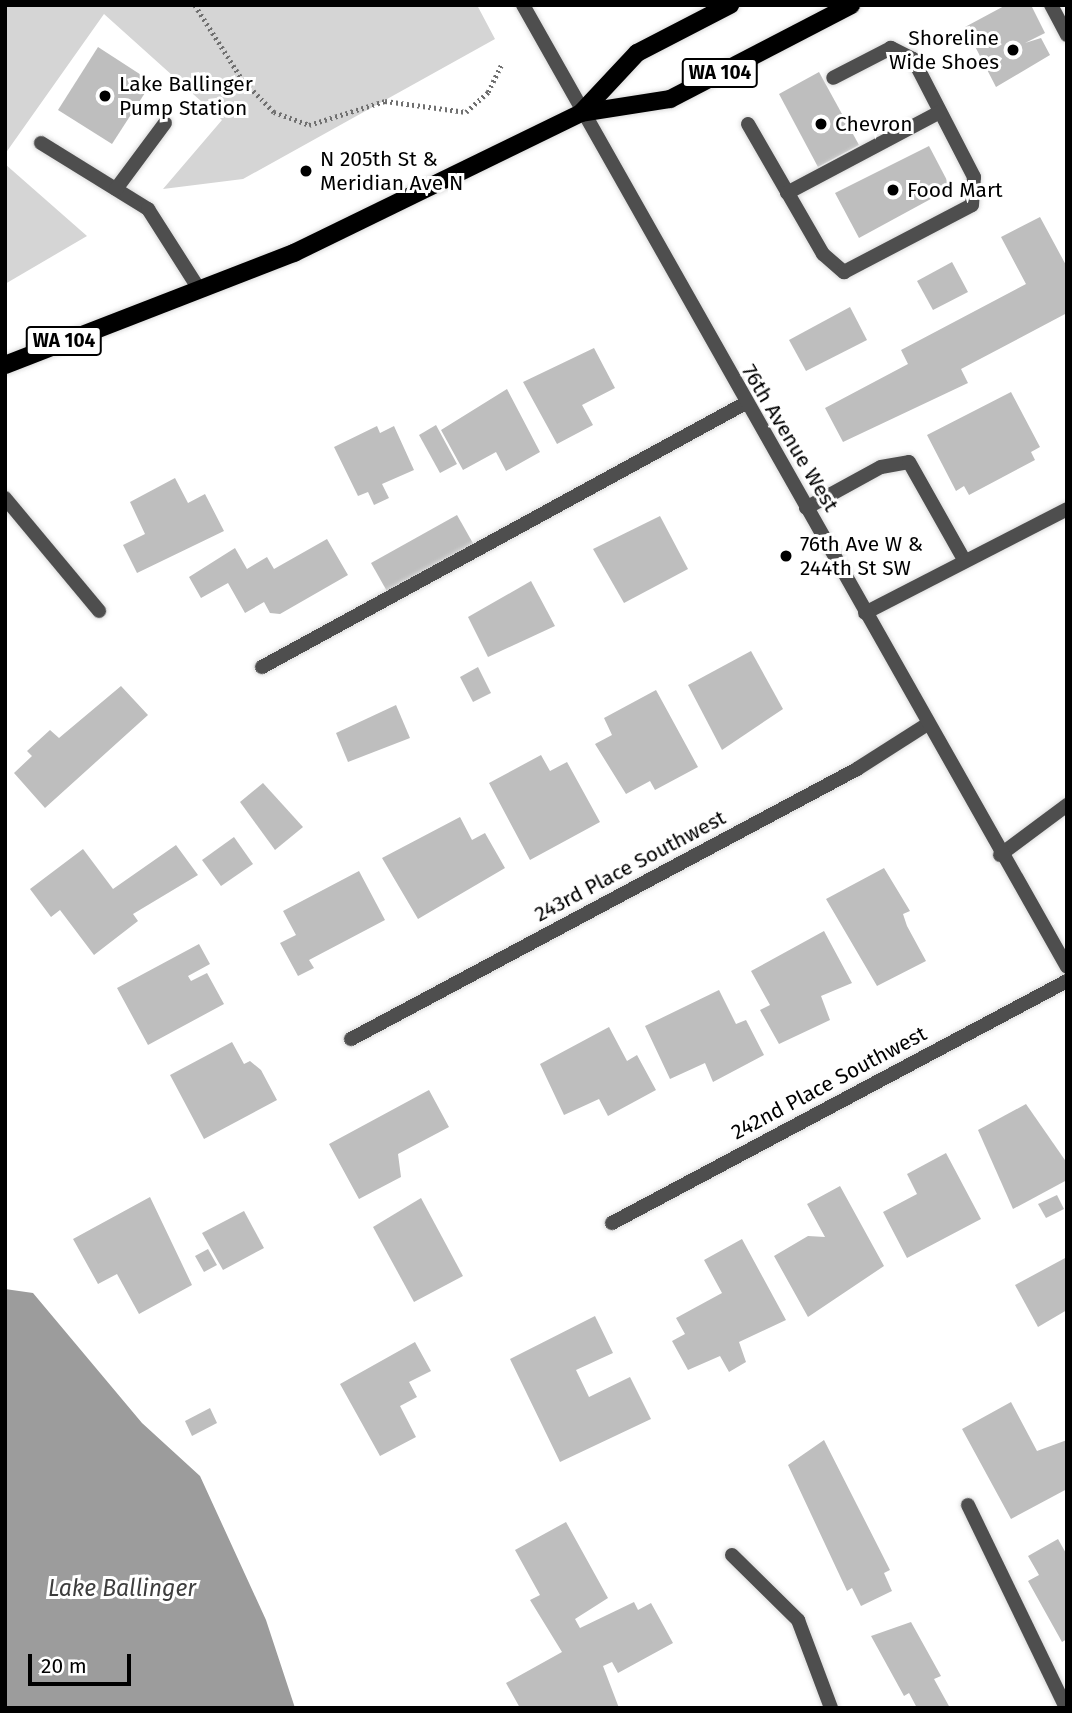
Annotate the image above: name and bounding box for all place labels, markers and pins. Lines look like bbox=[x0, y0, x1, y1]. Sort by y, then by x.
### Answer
place label: Shoreline Wide Shoes bbox=[889, 25, 999, 75]
marker: Shoreline Wide Shoes bbox=[1005, 42, 1021, 58]
place label: Lake Ballinger Pump Station bbox=[119, 71, 253, 121]
marker: Lake Ballinger Pump Station bbox=[97, 88, 113, 104]
place label: Chevron bbox=[835, 111, 913, 137]
marker: Chevron bbox=[813, 116, 829, 132]
place label: N 205th St & Meridian Ave N bbox=[320, 146, 463, 196]
marker: N 205th St & Meridian Ave N bbox=[298, 163, 314, 179]
place label: Food Mart bbox=[907, 177, 1003, 203]
marker: Food Mart bbox=[885, 182, 901, 198]
place label: 76th Ave W & 244th St SW bbox=[800, 531, 923, 581]
marker: 76th Ave W & 244th St SW bbox=[778, 548, 794, 564]

